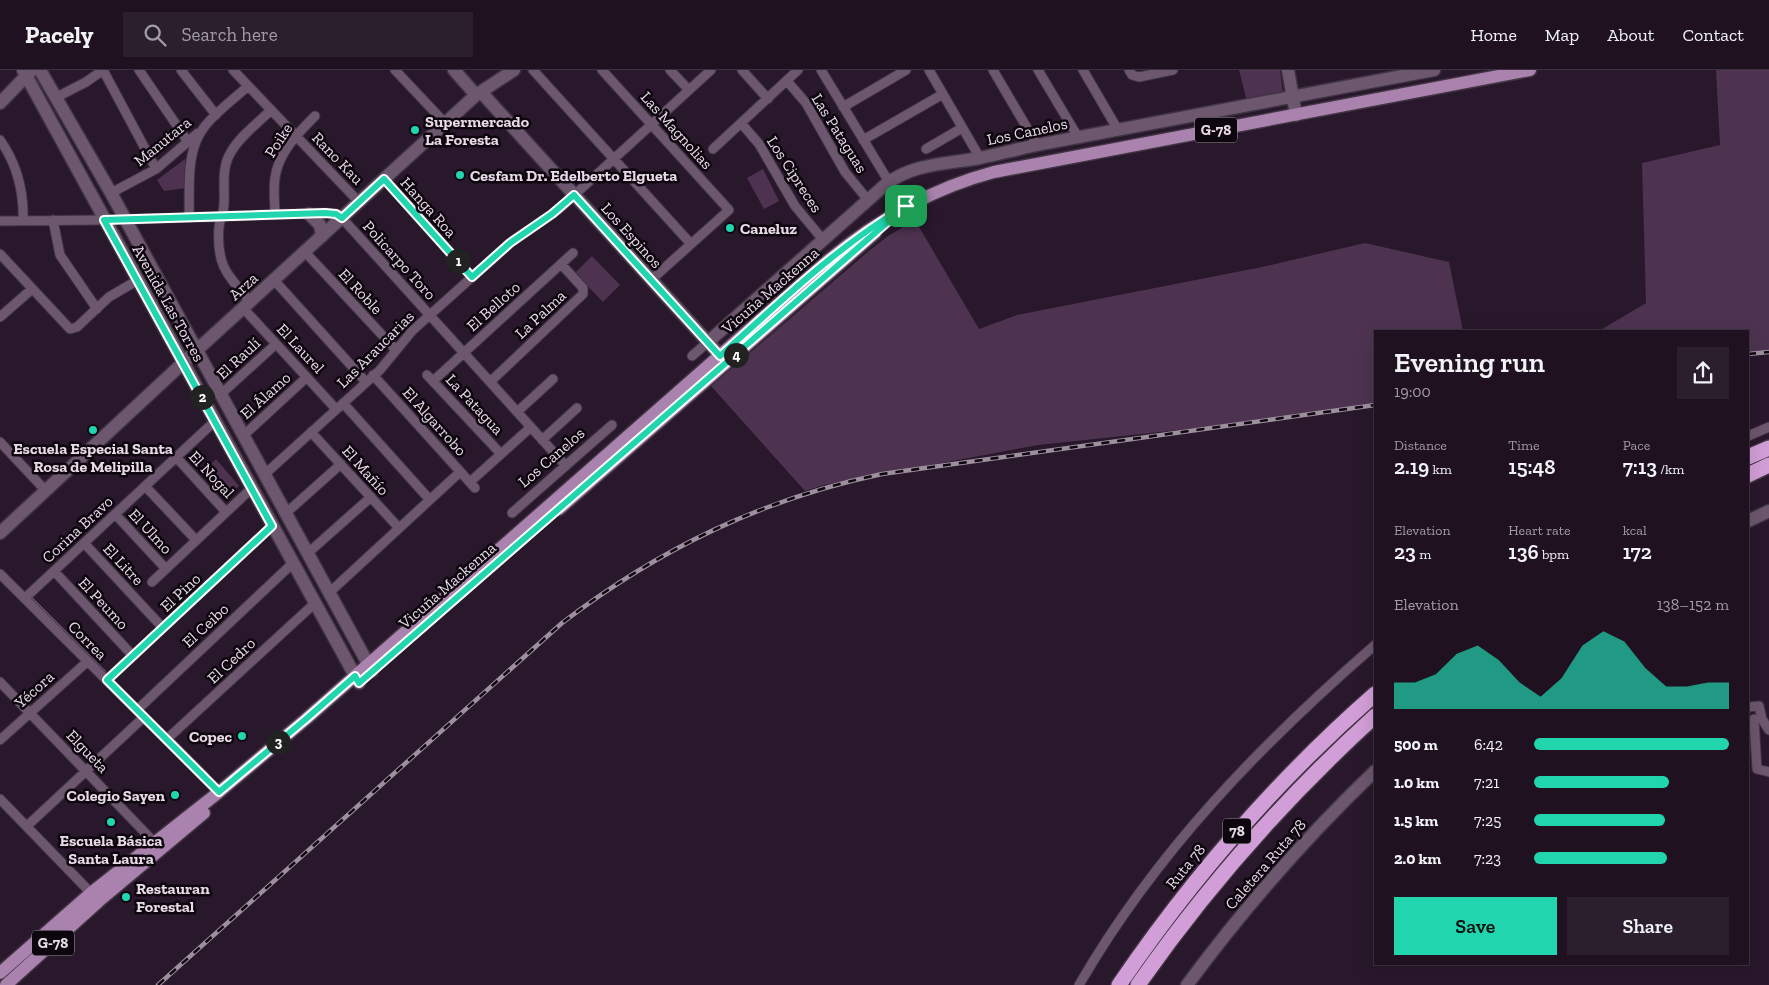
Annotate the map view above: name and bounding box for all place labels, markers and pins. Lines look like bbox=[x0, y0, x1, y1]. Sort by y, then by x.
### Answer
place label: Supermercado La Foresta bbox=[425, 112, 530, 149]
marker: Supermercado La Foresta bbox=[409, 124, 421, 136]
place label: Cesfam Dr. Edelberto Elgueta bbox=[470, 166, 677, 185]
marker: Cesfam Dr. Edelberto Elgueta bbox=[454, 169, 466, 181]
pin bbox=[885, 185, 927, 227]
place label: Caneluz bbox=[740, 219, 798, 238]
marker: Caneluz bbox=[724, 222, 736, 234]
pin: 1 bbox=[446, 248, 470, 274]
pin: 4 bbox=[724, 342, 748, 368]
pin: 2 bbox=[190, 384, 214, 410]
marker: Escuela Especial Santa Rosa de Melipilla bbox=[87, 424, 99, 436]
place label: Escuela Especial Santa Rosa de Melipilla bbox=[13, 439, 173, 476]
place label: Copec bbox=[189, 727, 232, 746]
marker: Copec bbox=[236, 730, 248, 742]
pin: 3 bbox=[266, 730, 290, 754]
place label: Colegio Sayen bbox=[67, 786, 166, 805]
marker: Colegio Sayen bbox=[169, 789, 181, 801]
marker: Escuela Básica Santa Laura bbox=[105, 816, 117, 828]
place label: Escuela Básica Santa Laura bbox=[60, 831, 162, 868]
place label: Restauran Forestal bbox=[136, 879, 210, 916]
marker: Restauran Forestal bbox=[120, 891, 132, 903]

